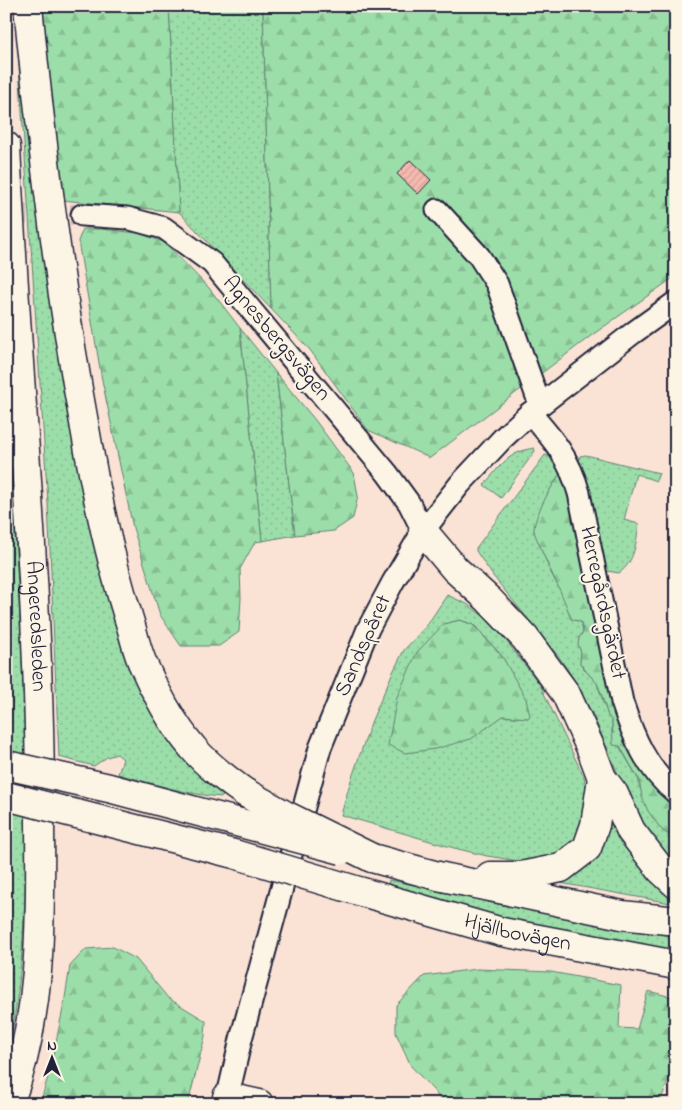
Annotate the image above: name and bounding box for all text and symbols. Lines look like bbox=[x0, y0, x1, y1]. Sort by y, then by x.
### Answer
street label: Agnesbergsvägen bbox=[213, 269, 338, 409]
street label: Herregårdsgärdet bbox=[569, 523, 634, 683]
street label: Angeredsleden bbox=[16, 560, 54, 692]
street label: Sandspåret bbox=[327, 589, 401, 702]
street label: Hjällbovägen bbox=[460, 906, 574, 961]
north arrow bbox=[28, 1032, 78, 1082]
text: N bbox=[47, 1036, 57, 1057]

